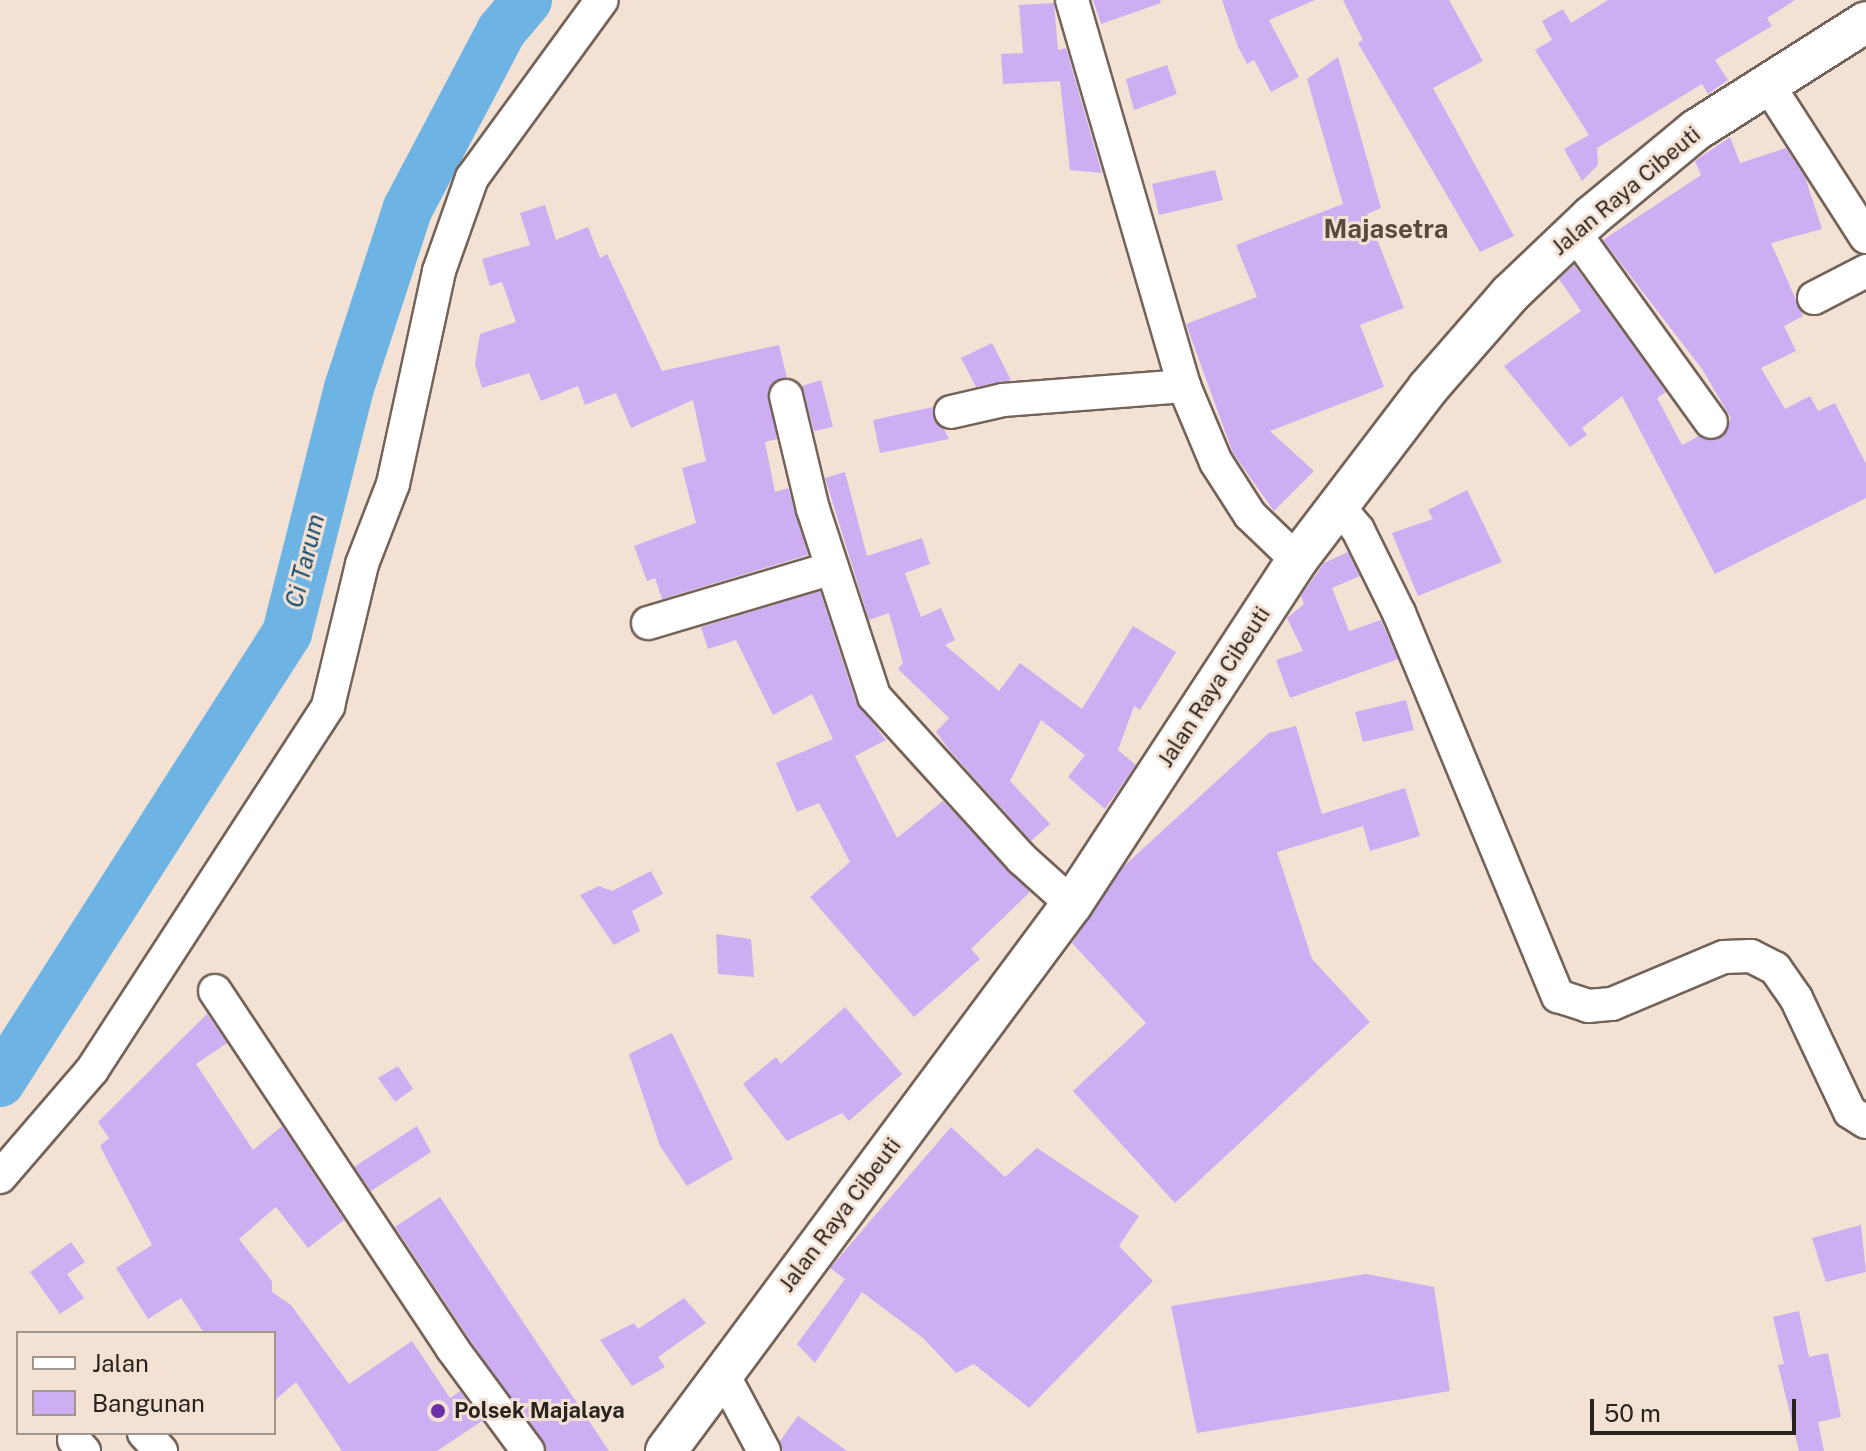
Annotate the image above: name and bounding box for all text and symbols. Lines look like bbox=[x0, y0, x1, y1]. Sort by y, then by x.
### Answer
street label: Jalan Raya Cibeuti bbox=[1546, 121, 1706, 261]
district label: Majasetra bbox=[1324, 213, 1448, 245]
water label: Ci Tarum bbox=[279, 511, 331, 611]
street label: Jalan Raya Cibeuti bbox=[1152, 602, 1276, 772]
street label: Jalan Raya Cibeuti bbox=[773, 1133, 907, 1297]
legend bbox=[16, 1331, 276, 1435]
text: Jalan bbox=[92, 1349, 149, 1377]
scale bar bbox=[1594, 1383, 1800, 1433]
text: Bangunan bbox=[92, 1389, 205, 1417]
place label: Polsek Majalaya bbox=[454, 1398, 625, 1424]
text: 50 m bbox=[1604, 1399, 1661, 1427]
marker: Polsek Majalaya bbox=[429, 1402, 447, 1420]

